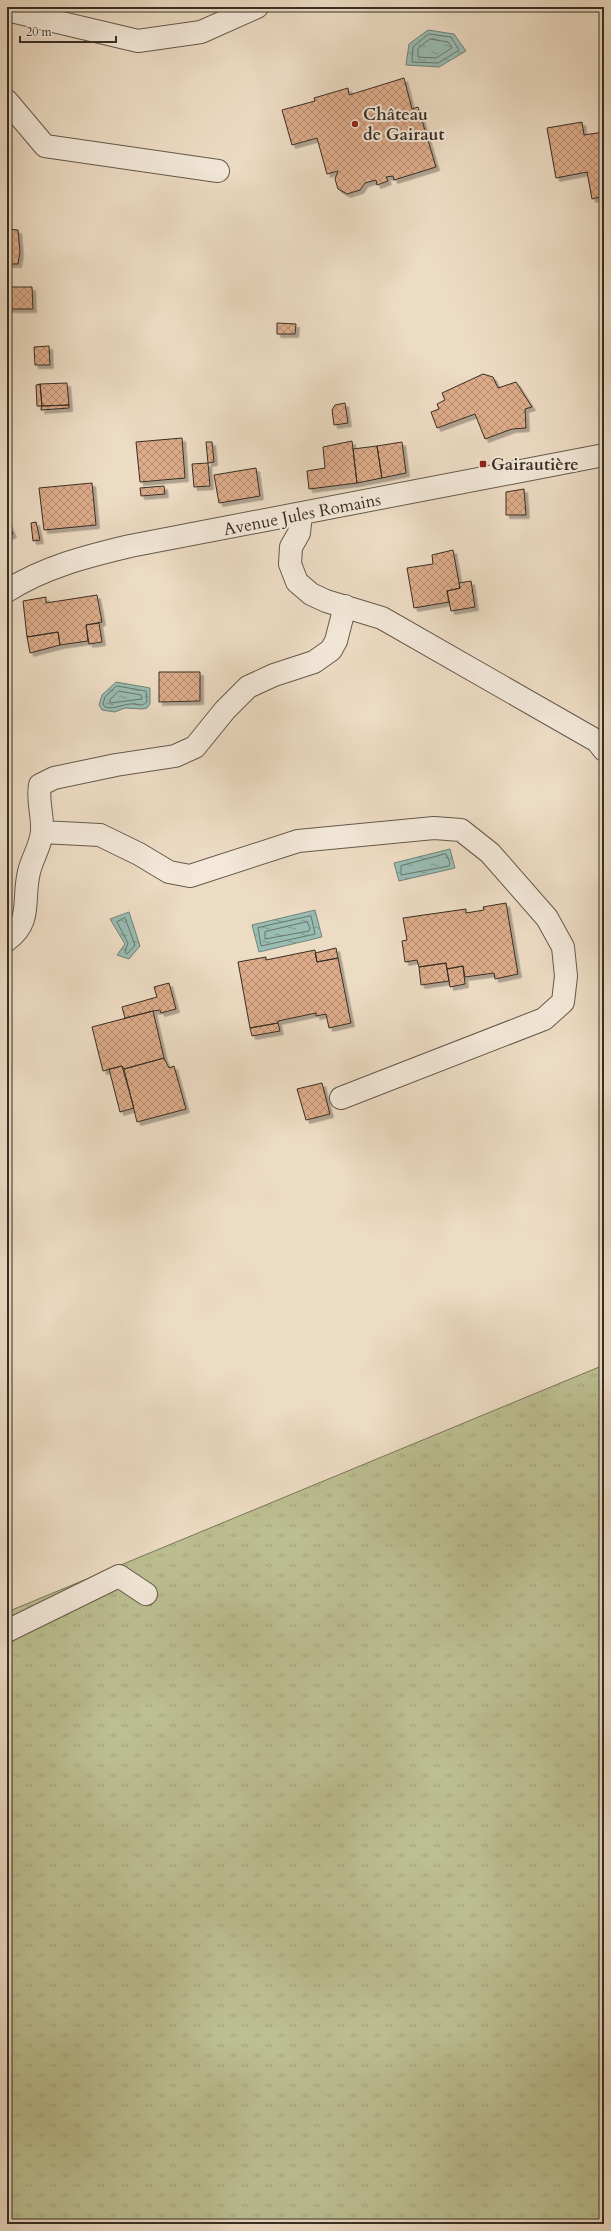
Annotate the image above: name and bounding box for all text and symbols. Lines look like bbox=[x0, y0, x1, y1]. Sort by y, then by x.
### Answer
scale bar bbox=[20, 18, 116, 44]
text: 20 m bbox=[26, 24, 53, 40]
place label: Château de Gairaut bbox=[363, 103, 445, 146]
marker: Château de Gairaut bbox=[350, 119, 360, 129]
place label: Gairautière bbox=[491, 453, 579, 476]
marker: Gairautière bbox=[478, 459, 488, 469]
street label: Avenue Jules Romains bbox=[221, 488, 383, 541]

